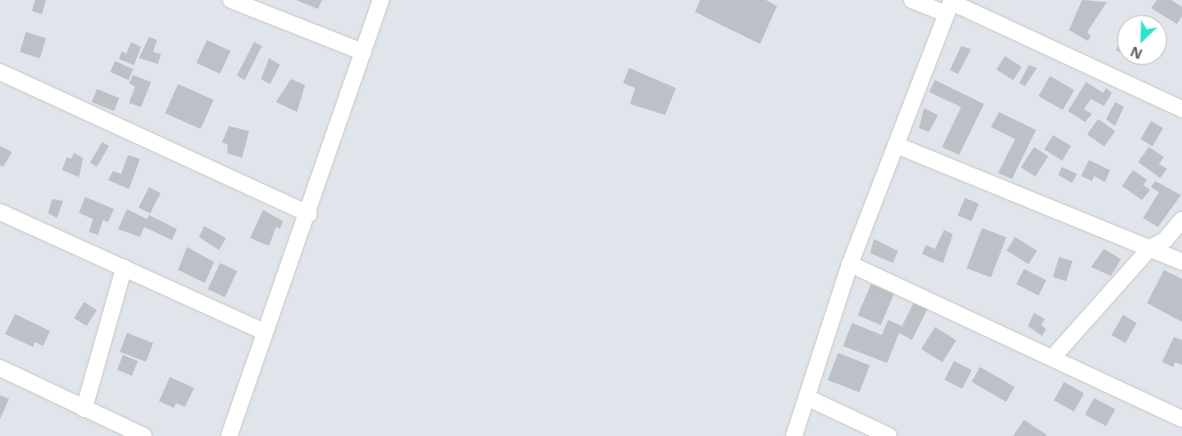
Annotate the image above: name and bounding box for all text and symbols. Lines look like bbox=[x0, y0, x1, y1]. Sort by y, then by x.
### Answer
north arrow bbox=[1117, 15, 1167, 65]
text: N bbox=[1127, 42, 1145, 64]

